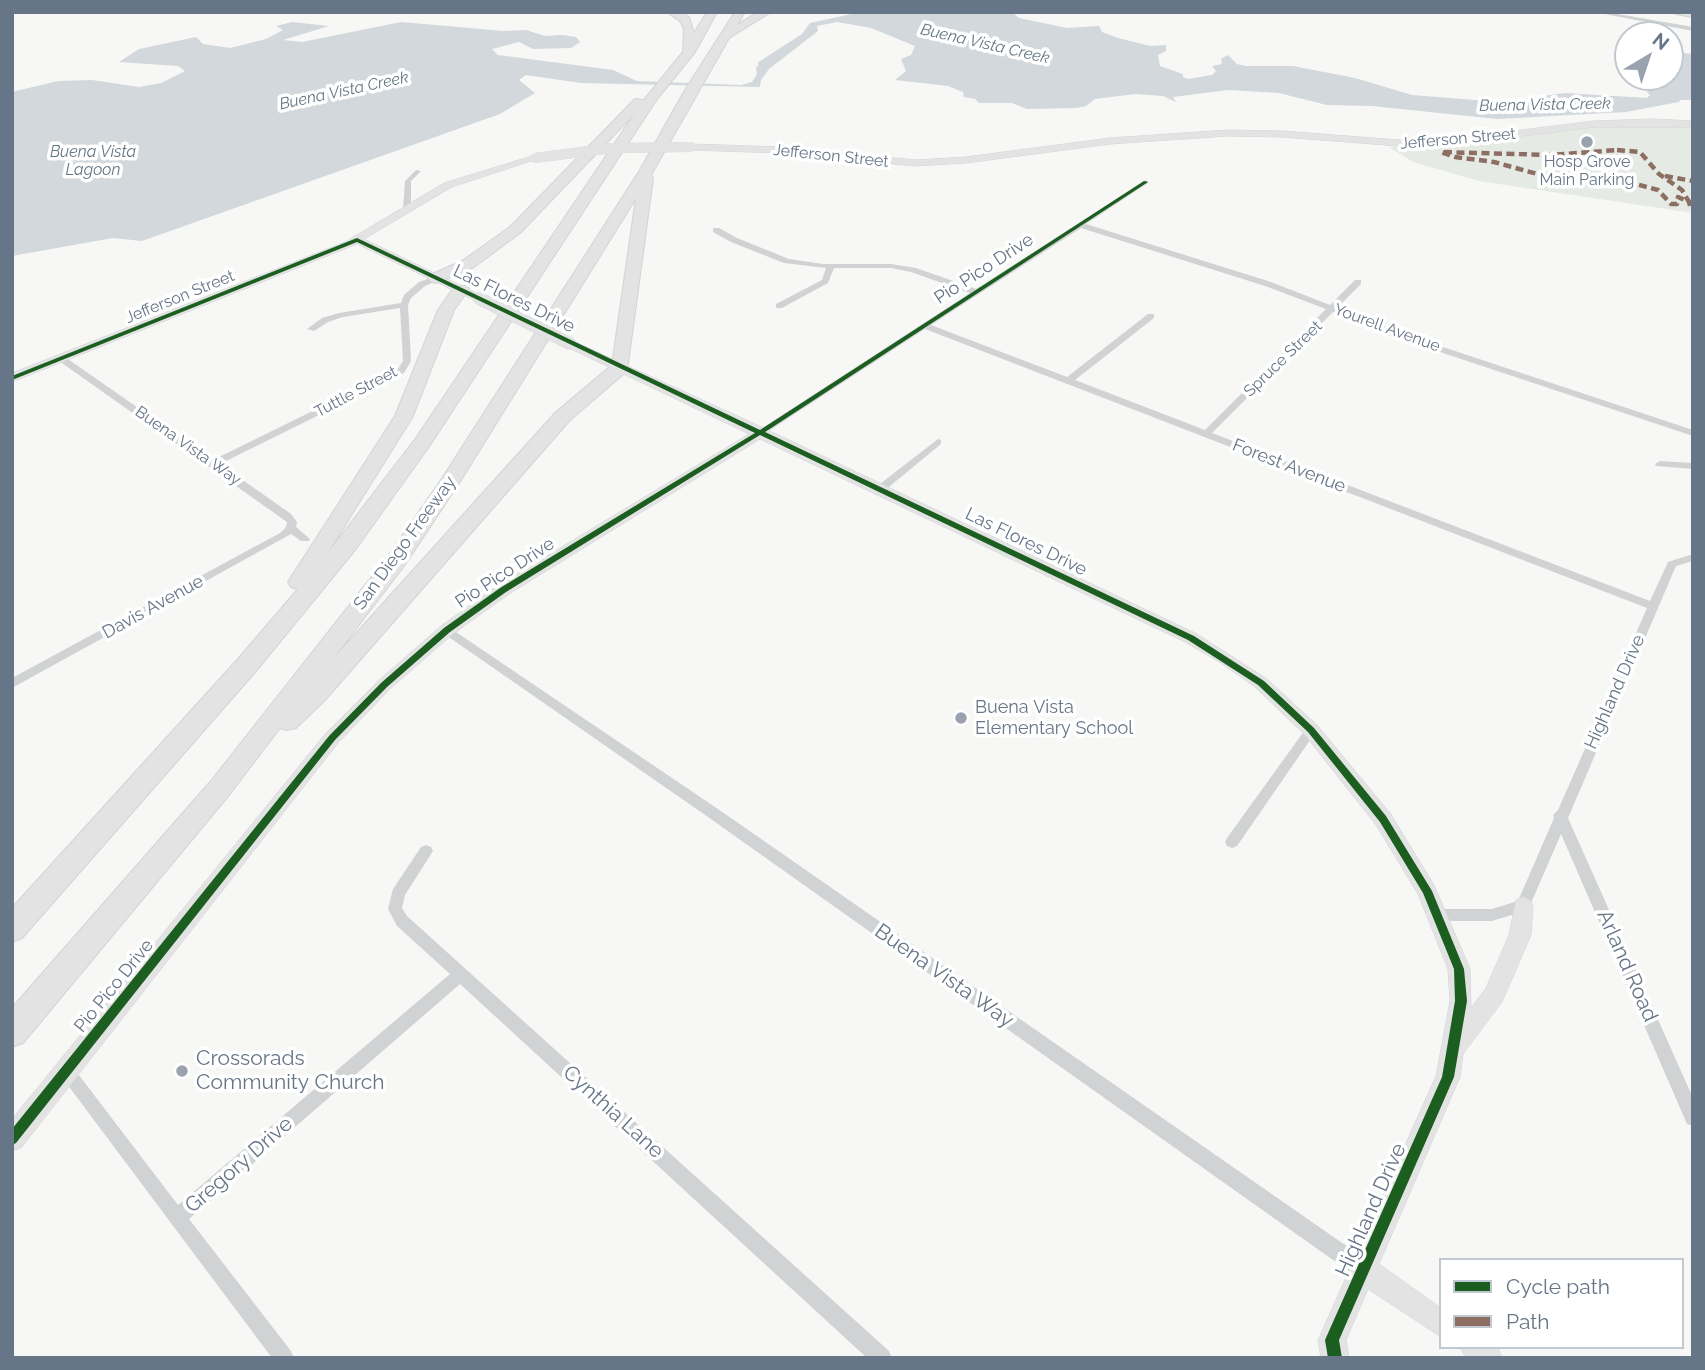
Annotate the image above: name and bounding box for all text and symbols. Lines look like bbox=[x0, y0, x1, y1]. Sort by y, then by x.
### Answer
water label: Buena Vista Creek bbox=[919, 20, 1051, 68]
north arrow bbox=[1614, 21, 1684, 91]
text: N bbox=[1648, 28, 1674, 54]
water label: Buena Vista Creek bbox=[278, 68, 410, 114]
water label: Buena Vista Creek bbox=[1479, 94, 1611, 116]
street label: Jefferson Street bbox=[1399, 124, 1517, 154]
marker: Hosp Grove Main Parking bbox=[1579, 134, 1595, 150]
street label: Jefferson Street bbox=[772, 140, 890, 172]
water label: Buena Vista Lagoon bbox=[50, 142, 136, 180]
place label: Hosp Grove Main Parking bbox=[1540, 152, 1634, 190]
street label: Pio Pico Drive bbox=[930, 229, 1038, 309]
street label: Las Flores Drive bbox=[450, 260, 578, 338]
street label: Jefferson Street bbox=[123, 266, 237, 328]
street label: Yourell Avenue bbox=[1331, 300, 1443, 356]
street label: Spruce Street bbox=[1240, 317, 1326, 401]
street label: Tuttle Street bbox=[311, 362, 401, 422]
street label: Buena Vista Way bbox=[131, 402, 245, 490]
street label: Forest Avenue bbox=[1229, 434, 1349, 498]
street label: San Diego Freeway bbox=[349, 472, 461, 614]
street label: Las Flores Drive bbox=[962, 503, 1090, 581]
street label: Pio Pico Drive bbox=[451, 533, 559, 613]
street label: Davis Avenue bbox=[99, 570, 207, 644]
street label: Highland Drive bbox=[1580, 632, 1650, 752]
place label: Buena Vista Elementary School bbox=[975, 697, 1133, 740]
marker: Buena Vista Elementary School bbox=[953, 710, 969, 726]
street label: Arland Road bbox=[1591, 906, 1663, 1026]
street label: Buena Vista Way bbox=[870, 919, 1018, 1033]
street label: Pio Pico Drive bbox=[70, 935, 158, 1037]
place label: Crossorads Community Church bbox=[196, 1046, 384, 1096]
street label: Cynthia Lane bbox=[557, 1060, 669, 1164]
marker: Crossorads Community Church bbox=[174, 1063, 190, 1079]
street label: Gregory Drive bbox=[180, 1112, 298, 1218]
street label: Highland Drive bbox=[1330, 1139, 1412, 1281]
legend bbox=[1439, 1258, 1684, 1349]
text: Cycle path bbox=[1506, 1274, 1610, 1299]
text: Path bbox=[1506, 1309, 1550, 1334]

